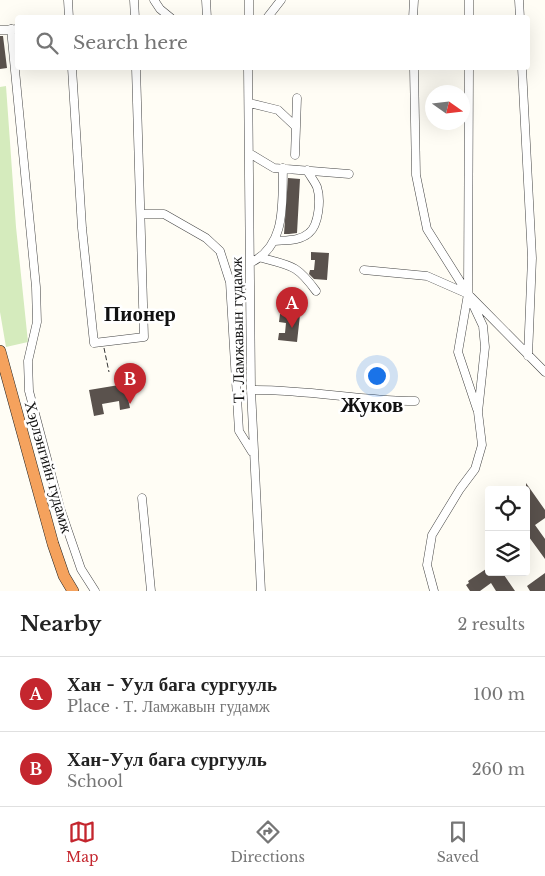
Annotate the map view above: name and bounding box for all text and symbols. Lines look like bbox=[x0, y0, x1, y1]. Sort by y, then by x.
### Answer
search box bbox=[15, 15, 530, 70]
icon: search bbox=[33, 29, 61, 57]
text: Search here bbox=[73, 31, 188, 54]
north arrow bbox=[425, 85, 470, 130]
street label: Т. Ламжавын гудамж bbox=[226, 256, 248, 403]
pin: A bbox=[276, 287, 308, 328]
district label: Пионер bbox=[104, 301, 176, 327]
pin: B bbox=[114, 363, 146, 404]
your location bbox=[364, 363, 390, 389]
district label: Жуков bbox=[341, 392, 403, 418]
street label: Хэрлэнгийн гудамж bbox=[21, 399, 78, 536]
map controls bbox=[485, 486, 530, 576]
button: locate bbox=[485, 486, 530, 531]
button: layers bbox=[485, 531, 530, 576]
text: Nearby bbox=[20, 611, 101, 637]
text: 2 results bbox=[457, 614, 525, 634]
text: Хан - Уул бага сургууль bbox=[67, 673, 277, 696]
text: A bbox=[30, 684, 42, 704]
text: 100 m bbox=[473, 684, 525, 704]
text: Place · Т. Ламжавын гудамж bbox=[67, 696, 270, 716]
text: Хан-Уул бага сургууль bbox=[67, 748, 267, 771]
text: B bbox=[30, 759, 42, 779]
text: 260 m bbox=[472, 759, 525, 779]
text: School bbox=[67, 771, 123, 791]
tab: Map bbox=[66, 818, 99, 866]
tab: Directions bbox=[230, 818, 305, 866]
tab: Saved bbox=[437, 818, 479, 866]

